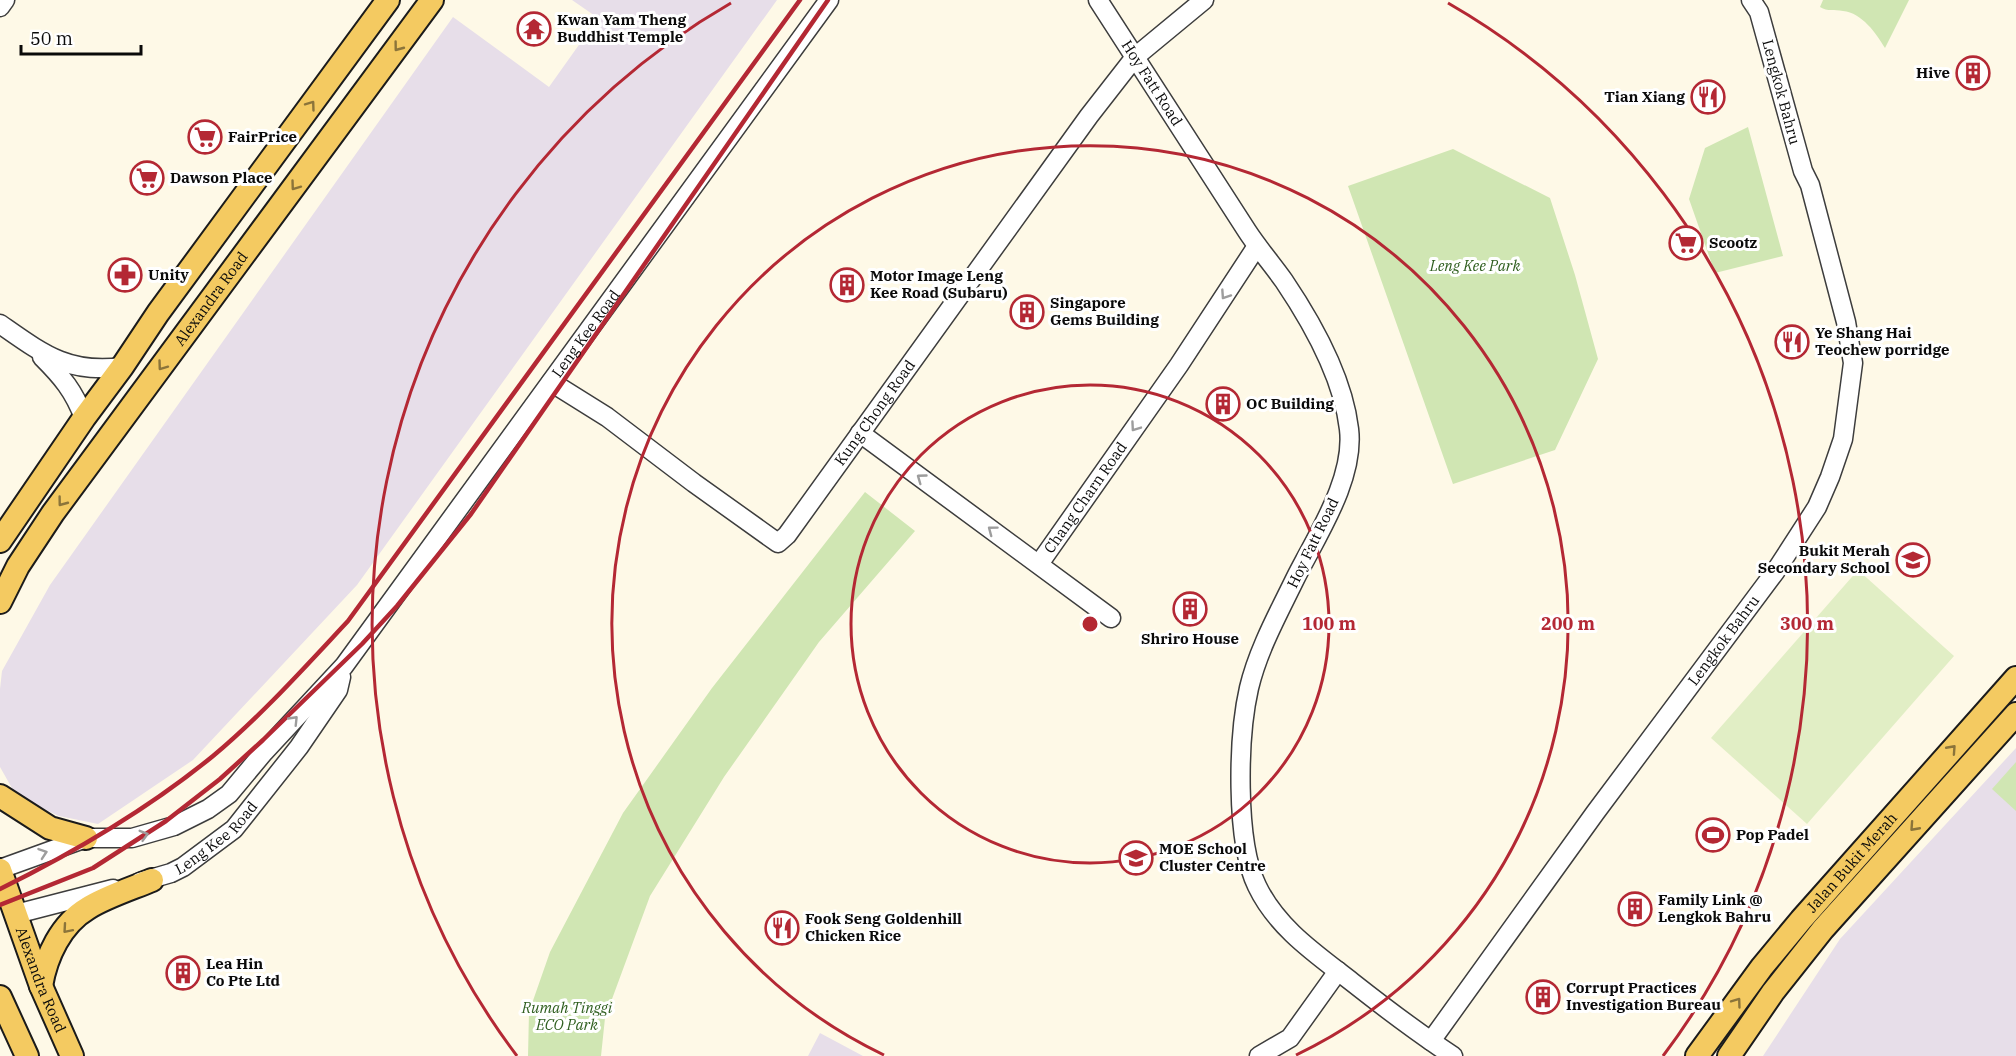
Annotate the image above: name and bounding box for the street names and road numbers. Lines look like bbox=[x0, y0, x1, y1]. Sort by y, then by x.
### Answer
street label: Hoy Fatt Road bbox=[1118, 36, 1187, 129]
street label: Lengkok Bahru bbox=[1758, 37, 1805, 146]
street label: Alexandra Road bbox=[170, 248, 252, 349]
street label: Leng Kee Road bbox=[547, 286, 624, 381]
street label: Kung Chong Road bbox=[830, 356, 919, 469]
street label: Chang Charn Road bbox=[1040, 438, 1131, 557]
street label: Hoy Fatt Road bbox=[1282, 494, 1343, 591]
street label: Lengkok Bahru bbox=[1683, 591, 1763, 689]
street label: Leng Kee Road bbox=[172, 797, 261, 878]
street label: Jalan Bukit Merah bbox=[1802, 808, 1901, 916]
street label: Alexandra Road bbox=[12, 924, 70, 1035]

